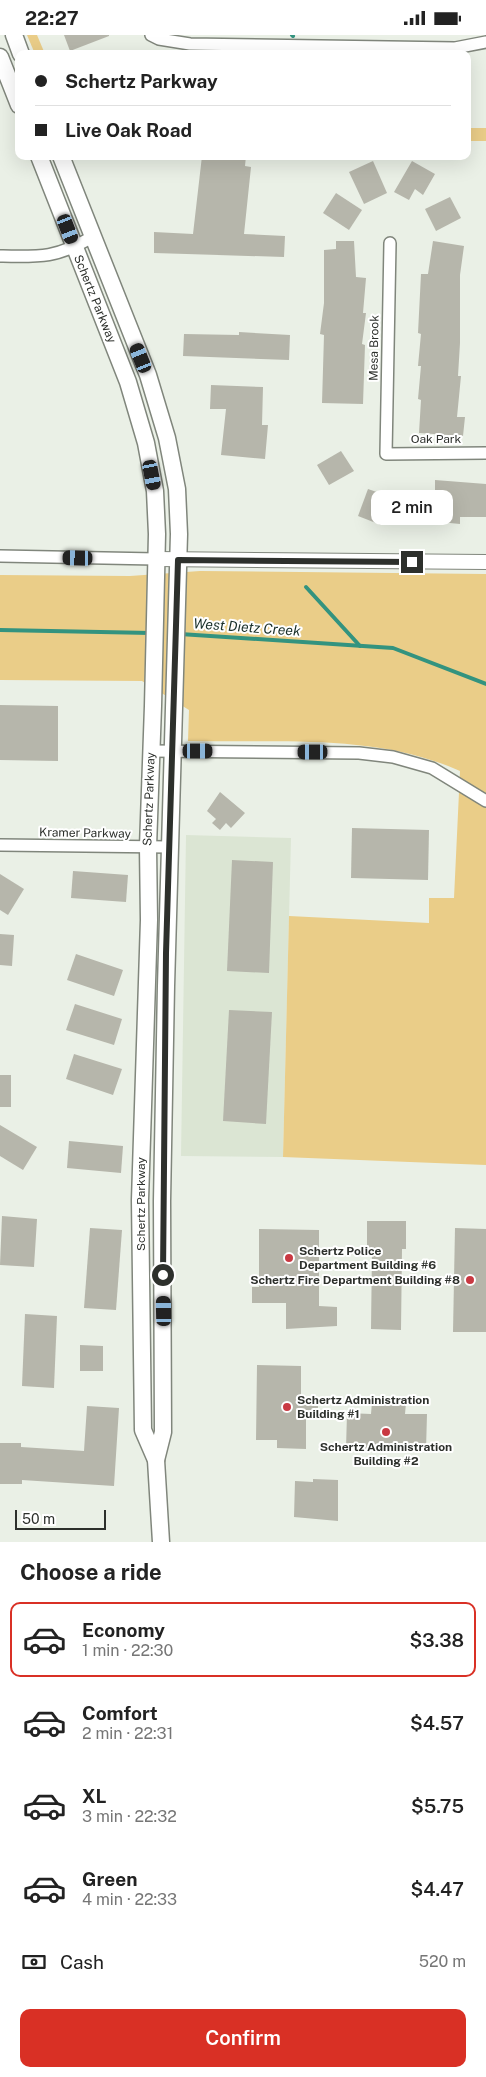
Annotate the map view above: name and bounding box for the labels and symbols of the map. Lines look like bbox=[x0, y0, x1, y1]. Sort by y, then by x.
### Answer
car bbox=[55, 212, 80, 246]
street label: Schertz Parkway bbox=[71, 253, 119, 346]
street label: Mesa Brook bbox=[366, 315, 382, 381]
car bbox=[128, 341, 153, 375]
street label: Oak Park bbox=[411, 432, 462, 446]
car bbox=[141, 459, 162, 491]
callout: 2 min bbox=[371, 489, 453, 525]
car bbox=[62, 550, 93, 566]
route end bbox=[401, 551, 423, 573]
water label: West Dietz Creek bbox=[193, 615, 302, 639]
car bbox=[183, 744, 213, 759]
car bbox=[298, 745, 328, 760]
street label: Schertz Parkway bbox=[140, 751, 158, 846]
street label: Kramer Parkway bbox=[39, 825, 132, 841]
street label: Schertz Parkway bbox=[134, 1156, 148, 1251]
place label: Schertz Police Department Building #6 bbox=[299, 1244, 436, 1272]
marker: Schertz Police Department Building #6 bbox=[283, 1252, 295, 1264]
route start bbox=[152, 1264, 174, 1286]
place label: Schertz Fire Department Building #8 bbox=[250, 1273, 460, 1287]
marker: Schertz Fire Department Building #8 bbox=[464, 1274, 476, 1286]
car bbox=[156, 1296, 171, 1326]
place label: Schertz Administration Building #1 bbox=[297, 1393, 429, 1421]
marker: Schertz Administration Building #1 bbox=[281, 1401, 293, 1413]
marker: Schertz Administration Building #2 bbox=[380, 1426, 392, 1438]
place label: Schertz Administration Building #2 bbox=[320, 1440, 452, 1468]
scale bar bbox=[15, 1507, 106, 1530]

